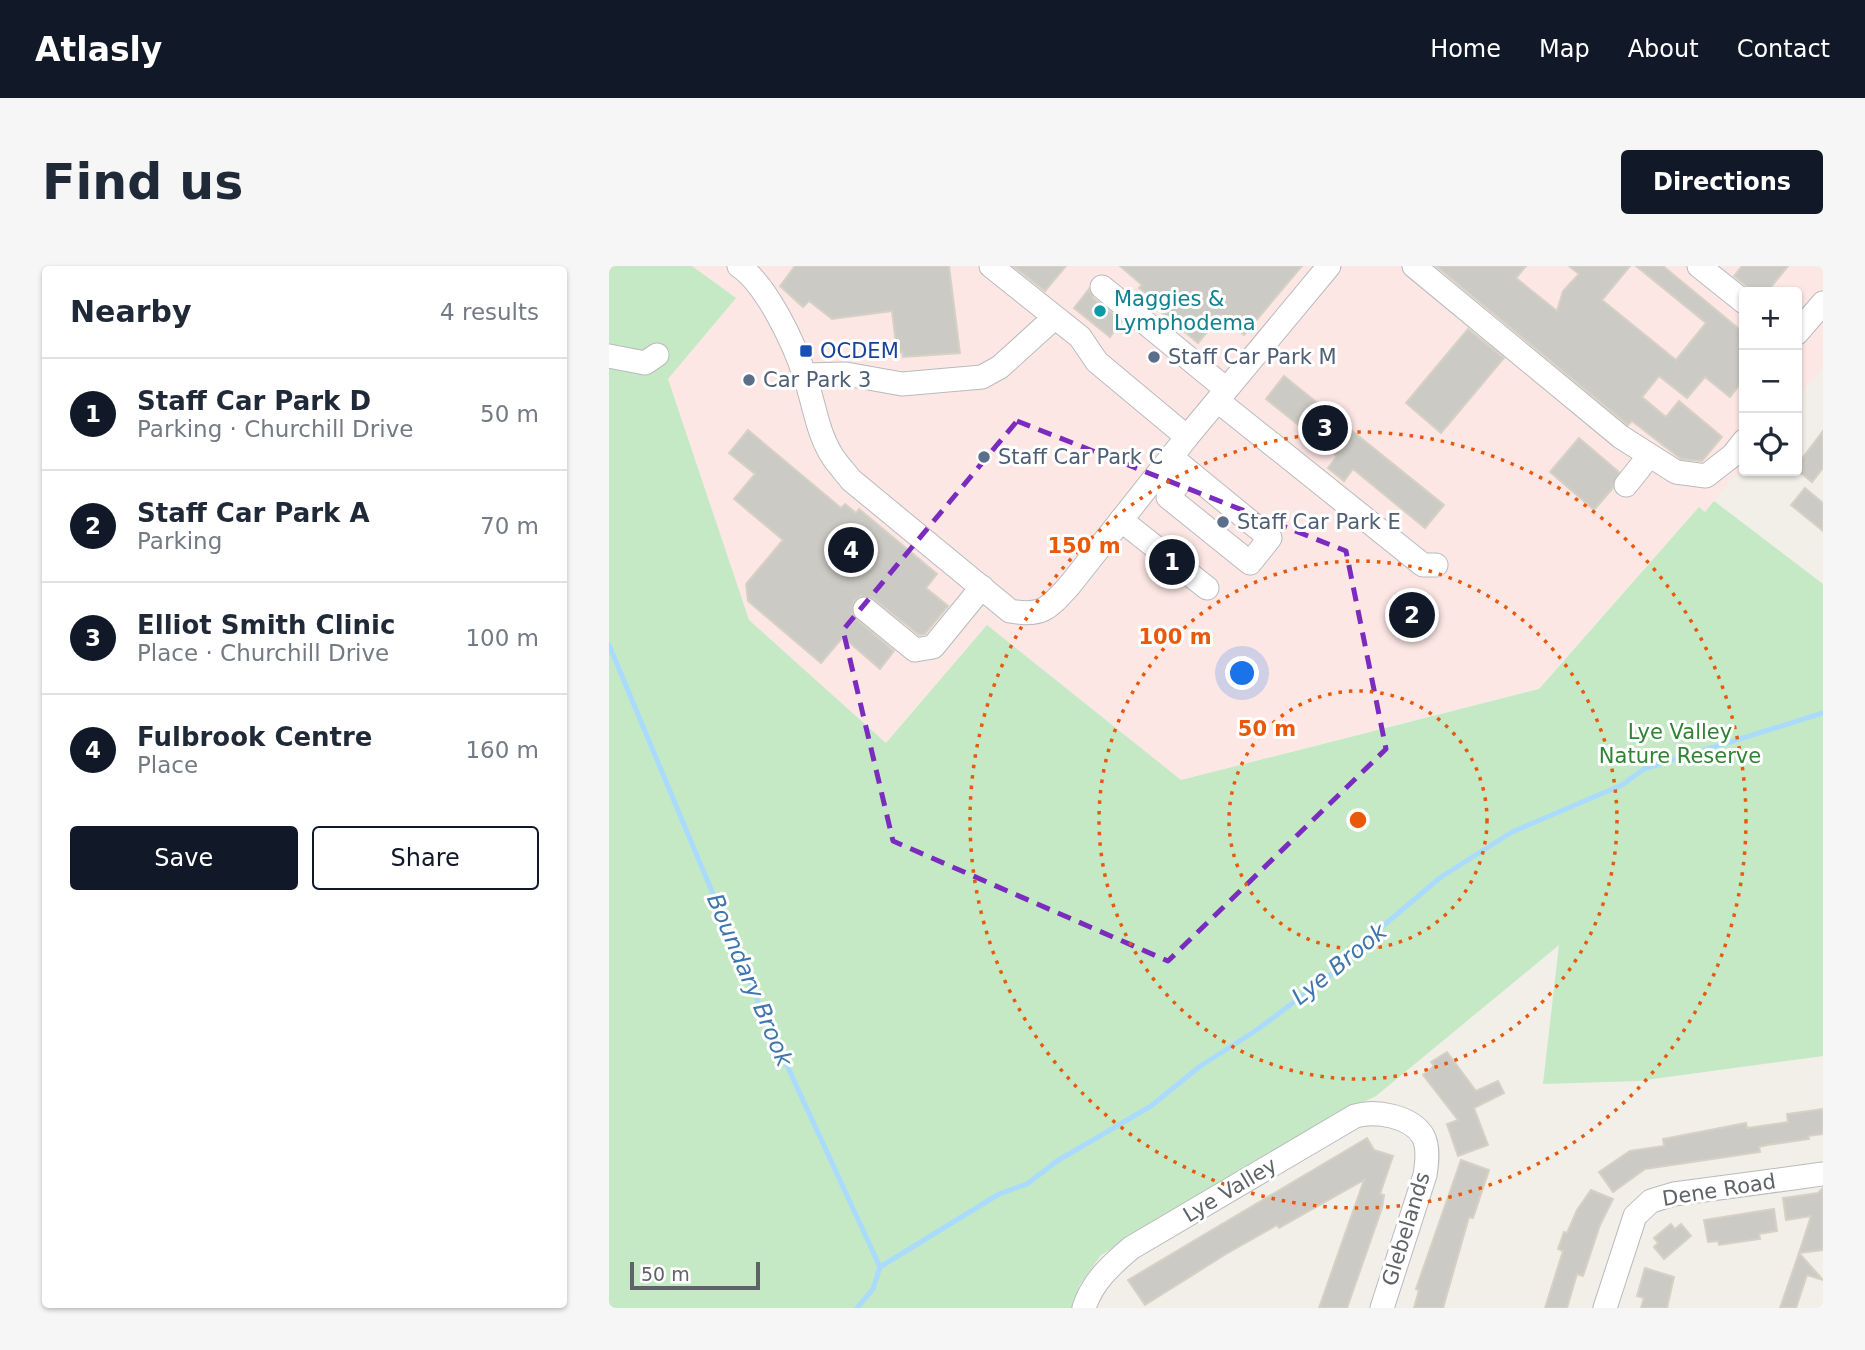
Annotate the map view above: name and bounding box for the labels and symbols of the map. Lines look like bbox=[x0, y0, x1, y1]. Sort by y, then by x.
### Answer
place label: Maggies & Lymphodema bbox=[1114, 287, 1256, 335]
marker: Maggies & Lymphodema bbox=[1092, 303, 1108, 319]
place label: OCDEM bbox=[820, 339, 899, 363]
marker: OCDEM bbox=[798, 343, 814, 359]
place label: Staff Car Park M bbox=[1168, 345, 1337, 369]
marker: Staff Car Park M bbox=[1146, 349, 1162, 365]
place label: Car Park 3 bbox=[763, 368, 871, 392]
marker: Car Park 3 bbox=[741, 372, 757, 388]
pin: 3 bbox=[1302, 402, 1348, 454]
place label: Staff Car Park C bbox=[998, 445, 1163, 469]
marker: Staff Car Park C bbox=[976, 449, 992, 465]
place label: Staff Car Park E bbox=[1237, 510, 1401, 534]
marker: Staff Car Park E bbox=[1215, 514, 1231, 530]
pin: 4 bbox=[828, 524, 874, 576]
text: 150 m bbox=[1047, 534, 1121, 558]
pin: 1 bbox=[1149, 536, 1195, 588]
pin: 2 bbox=[1389, 589, 1435, 641]
text: 100 m bbox=[1138, 625, 1212, 649]
your location bbox=[1225, 656, 1259, 690]
text: 50 m bbox=[1238, 717, 1296, 741]
park label: Lye Valley Nature Reserve bbox=[1599, 720, 1761, 768]
centre of rings bbox=[1346, 808, 1370, 832]
water label: Boundary Brook bbox=[702, 890, 799, 1072]
water label: Lye Brook bbox=[1287, 917, 1393, 1010]
street label: Lye Valley bbox=[1179, 1153, 1281, 1227]
street label: Glebelands bbox=[1377, 1169, 1435, 1289]
street label: Dene Road bbox=[1660, 1169, 1778, 1211]
scale bar bbox=[630, 1259, 759, 1291]

